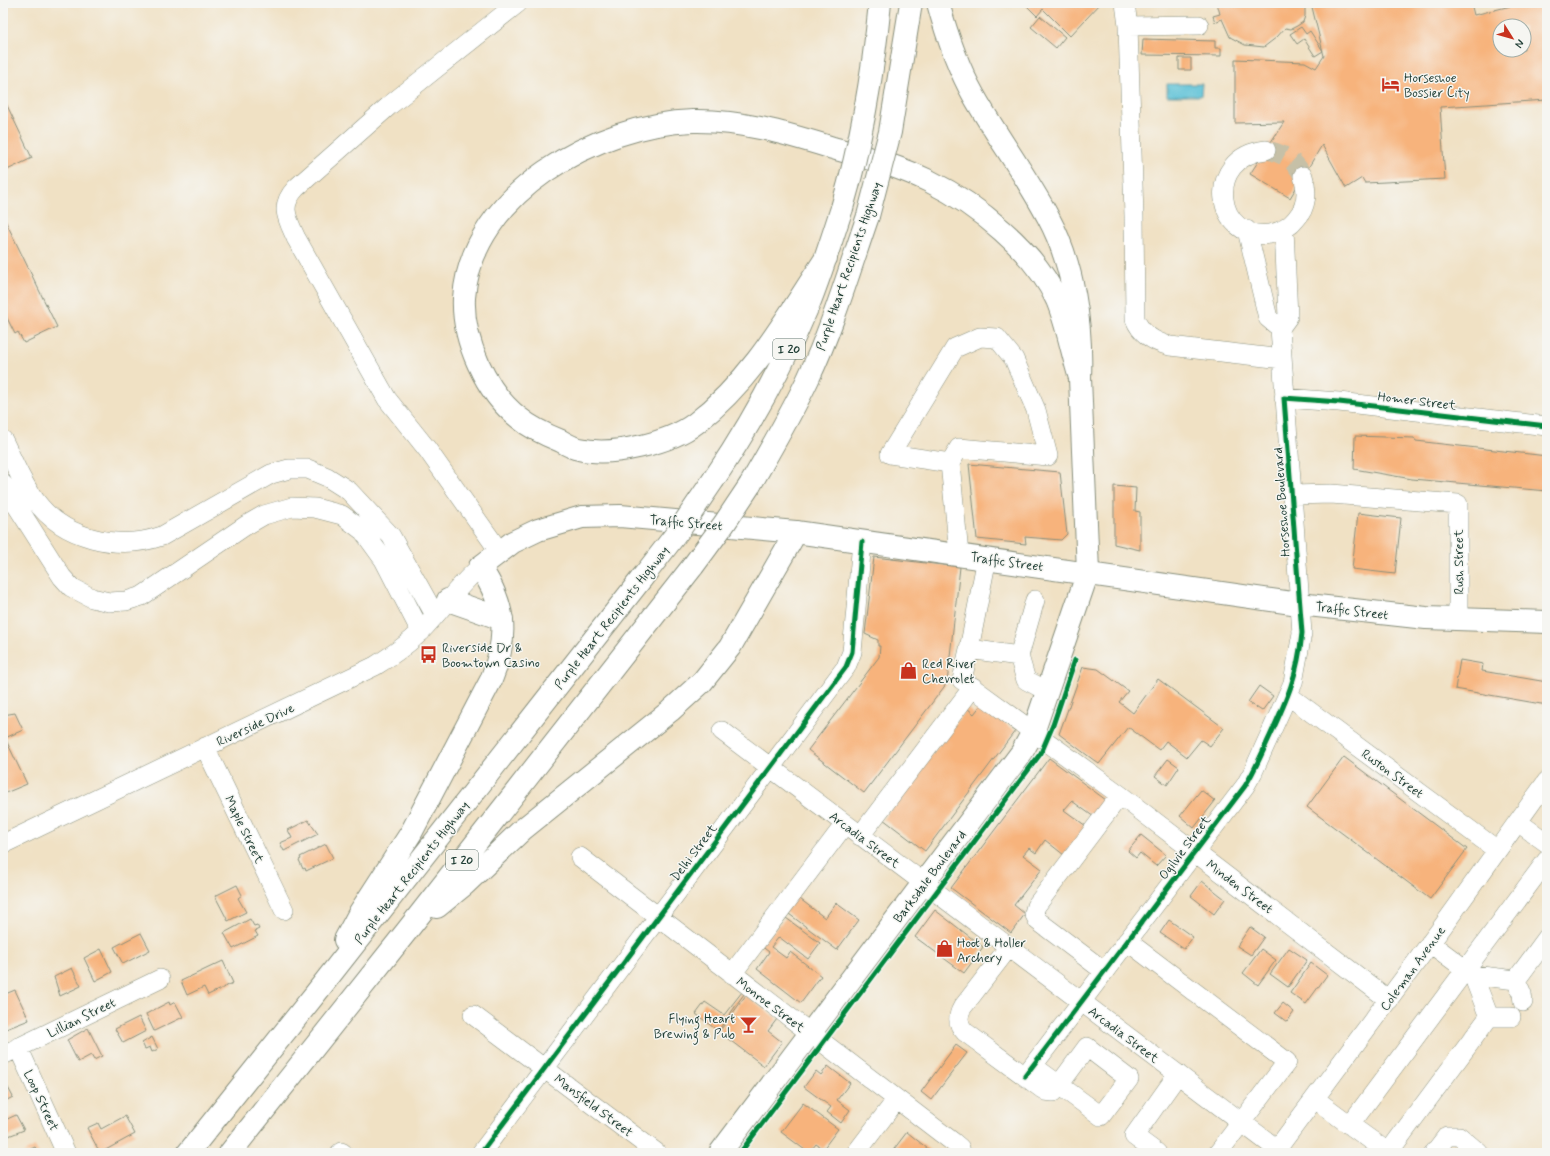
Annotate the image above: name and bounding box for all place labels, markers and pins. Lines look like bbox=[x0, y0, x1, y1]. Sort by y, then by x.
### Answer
place label: Horseshoe Bossier City bbox=[1404, 70, 1470, 102]
hotel icon: Horseshoe Bossier City bbox=[1381, 74, 1401, 94]
place label: Riverside Dr & Boomtown Casino bbox=[442, 640, 540, 672]
bus stop icon: Riverside Dr & Boomtown Casino bbox=[419, 644, 439, 664]
place label: Red River Chevrolet bbox=[922, 656, 976, 688]
shop icon: Red River Chevrolet bbox=[899, 660, 919, 680]
place label: Hoot & Holler Archery bbox=[957, 935, 1026, 967]
shop icon: Hoot & Holler Archery bbox=[934, 939, 954, 959]
place label: Flying Heart Brewing & Pub bbox=[654, 1011, 735, 1045]
bar icon: Flying Heart Brewing & Pub bbox=[738, 1015, 758, 1035]

